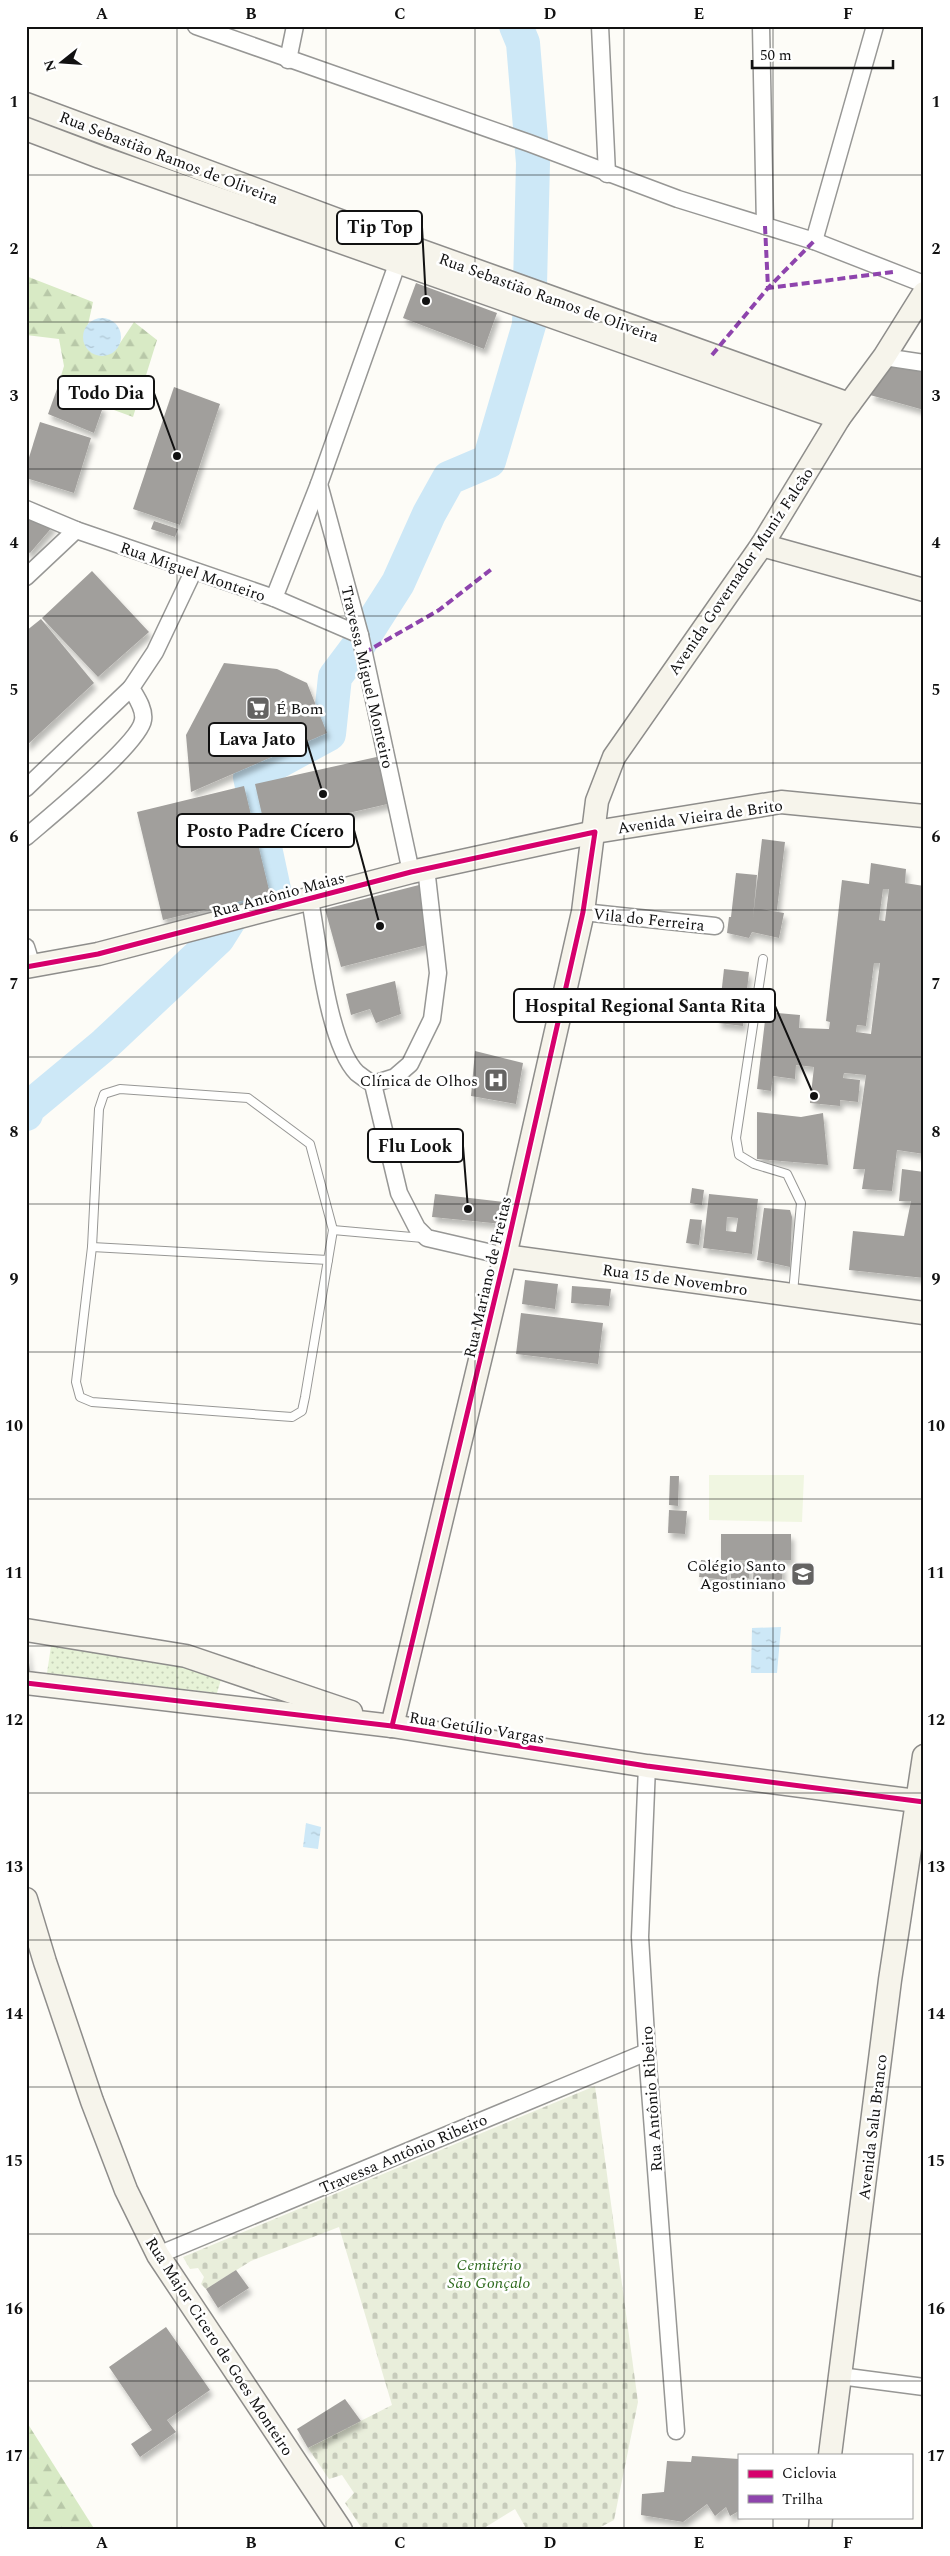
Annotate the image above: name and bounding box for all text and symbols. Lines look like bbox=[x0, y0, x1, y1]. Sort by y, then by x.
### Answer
text: A bbox=[96, 2, 109, 26]
text: B bbox=[245, 2, 257, 26]
text: C bbox=[394, 2, 406, 26]
text: D bbox=[544, 2, 557, 26]
text: E bbox=[694, 2, 704, 26]
text: F bbox=[843, 2, 853, 26]
north arrow bbox=[38, 38, 88, 88]
scale bar bbox=[752, 38, 894, 70]
text: 50 m bbox=[760, 44, 792, 67]
text: N bbox=[38, 57, 62, 74]
text: 1 bbox=[10, 90, 18, 114]
text: 1 bbox=[932, 90, 940, 114]
street label: Rua Sebastião Ramos de Oliveira bbox=[56, 105, 282, 211]
callout: Tip Top bbox=[337, 211, 422, 244]
text: Tip Top bbox=[347, 214, 413, 241]
text: 2 bbox=[10, 237, 19, 261]
text: 2 bbox=[932, 237, 941, 261]
street label: Rua Sebastião Ramos de Oliveira bbox=[435, 247, 662, 349]
callout: Todo Dia bbox=[58, 376, 154, 409]
text: Todo Dia bbox=[68, 380, 145, 407]
text: 3 bbox=[10, 384, 19, 408]
text: 3 bbox=[932, 384, 941, 408]
street label: Avenida Governador Muniz Falcão bbox=[662, 463, 820, 680]
text: 4 bbox=[10, 531, 19, 555]
text: 4 bbox=[932, 531, 941, 555]
street label: Rua Miguel Monteiro bbox=[117, 536, 269, 608]
street label: Travessa Miguel Monteiro bbox=[334, 584, 400, 771]
text: 5 bbox=[10, 678, 18, 702]
text: 5 bbox=[932, 678, 940, 702]
supermarket icon: É Bom bbox=[245, 695, 271, 721]
place label: É Bom bbox=[276, 697, 324, 721]
callout: Lava Jato bbox=[209, 723, 306, 756]
text: Lava Jato bbox=[219, 726, 296, 753]
street label: Avenida Vieira de Brito bbox=[616, 794, 784, 840]
callout: Posto Padre Cícero bbox=[177, 814, 354, 847]
text: Posto Padre Cícero bbox=[186, 818, 344, 845]
text: 6 bbox=[10, 825, 19, 849]
text: 6 bbox=[932, 825, 941, 849]
street label: Rua Antônio Maias bbox=[209, 866, 347, 924]
street label: Vila do Ferreira bbox=[592, 902, 706, 938]
text: 7 bbox=[10, 972, 19, 996]
text: 7 bbox=[932, 972, 941, 996]
callout: Hospital Regional Santa Rita bbox=[514, 989, 775, 1022]
text: Hospital Regional Santa Rita bbox=[525, 993, 766, 1020]
hospital icon: Clínica de Olhos bbox=[483, 1067, 509, 1093]
place label: Clínica de Olhos bbox=[360, 1069, 478, 1093]
text: 8 bbox=[10, 1120, 19, 1144]
text: 8 bbox=[932, 1120, 941, 1144]
callout: Flu Look bbox=[368, 1129, 463, 1162]
text: Flu Look bbox=[378, 1133, 452, 1160]
street label: Rua Mariano de Freitas bbox=[458, 1194, 518, 1360]
street label: Rua 15 de Novembro bbox=[601, 1258, 749, 1302]
text: 9 bbox=[10, 1267, 19, 1291]
text: 9 bbox=[932, 1267, 941, 1291]
text: 10 bbox=[5, 1414, 23, 1438]
text: 10 bbox=[927, 1414, 945, 1438]
place label: Colégio Santo Agostiniano bbox=[687, 1554, 786, 1596]
text: 11 bbox=[5, 1561, 23, 1585]
school or university icon: Colégio Santo Agostiniano bbox=[790, 1561, 816, 1587]
text: 11 bbox=[927, 1561, 945, 1585]
street label: Rua Getúlio Vargas bbox=[407, 1705, 546, 1751]
text: 12 bbox=[5, 1708, 23, 1732]
text: 12 bbox=[927, 1708, 945, 1732]
text: 13 bbox=[5, 1855, 23, 1879]
text: 13 bbox=[927, 1855, 945, 1879]
text: 14 bbox=[5, 2002, 23, 2026]
text: 14 bbox=[927, 2002, 945, 2026]
street label: Rua Antônio Ribeiro bbox=[635, 2025, 669, 2173]
street label: Avenida Salu Branco bbox=[852, 2053, 894, 2201]
street label: Travessa Antônio Ribeiro bbox=[316, 2108, 491, 2200]
text: 15 bbox=[5, 2149, 23, 2173]
text: 15 bbox=[927, 2149, 945, 2173]
street label: Rua Major Cicero de Goes Monteiro bbox=[139, 2232, 299, 2461]
park label: Cemitério São Gonçalo bbox=[448, 2253, 530, 2295]
text: 16 bbox=[5, 2297, 23, 2321]
text: 16 bbox=[927, 2297, 945, 2321]
text: 17 bbox=[5, 2444, 23, 2468]
text: 17 bbox=[927, 2444, 945, 2468]
legend bbox=[738, 2454, 912, 2518]
text: Ciclovia bbox=[782, 2462, 837, 2485]
text: Trilha bbox=[782, 2488, 823, 2511]
text: A bbox=[96, 2531, 109, 2555]
text: B bbox=[245, 2531, 257, 2555]
text: C bbox=[394, 2531, 406, 2555]
text: D bbox=[544, 2531, 557, 2555]
text: E bbox=[694, 2531, 704, 2555]
text: F bbox=[843, 2531, 853, 2555]

